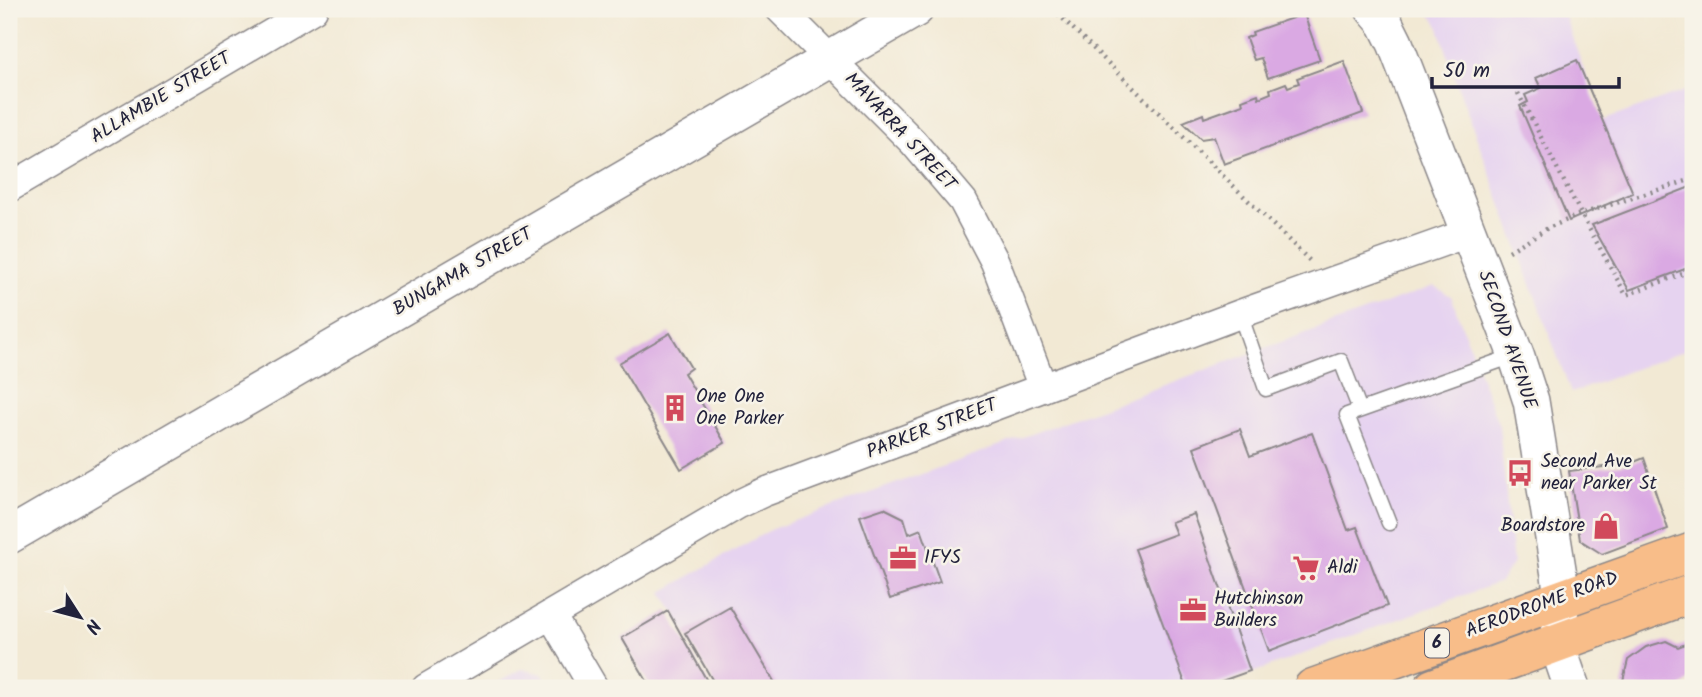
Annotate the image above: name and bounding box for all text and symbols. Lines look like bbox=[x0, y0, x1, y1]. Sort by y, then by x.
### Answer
street label: ALLAMBIE STREET bbox=[85, 43, 239, 152]
scale bar bbox=[1432, 46, 1620, 90]
text: 50 m bbox=[1443, 55, 1490, 88]
street label: MAVARRA STREET bbox=[837, 66, 965, 200]
street label: BUNGAMA STREET bbox=[387, 219, 540, 324]
street label: SECOND AVENUE bbox=[1469, 267, 1545, 414]
place label: One One One Parker bbox=[696, 382, 785, 434]
street label: PARKER STREET bbox=[862, 390, 1003, 468]
building icon: One One One Parker bbox=[660, 393, 690, 423]
place label: Second Ave near Parker St bbox=[1541, 447, 1657, 499]
bus stop icon: Second Ave near Parker St bbox=[1505, 458, 1535, 488]
place label: Boardstore bbox=[1501, 511, 1585, 541]
shop icon: Boardstore bbox=[1591, 511, 1621, 541]
office icon: IFYS bbox=[888, 543, 918, 573]
place label: IFYS bbox=[924, 543, 961, 573]
supermarket icon: Aldi bbox=[1291, 553, 1321, 583]
place label: Aldi bbox=[1327, 553, 1359, 583]
street label: AERODROME ROAD bbox=[1461, 563, 1623, 647]
north arrow bbox=[46, 582, 116, 652]
place label: Hutchinson Builders bbox=[1214, 584, 1303, 636]
office icon: Hutchinson Builders bbox=[1178, 595, 1208, 625]
text: N bbox=[76, 612, 108, 639]
road number: 6 bbox=[1425, 628, 1449, 658]

